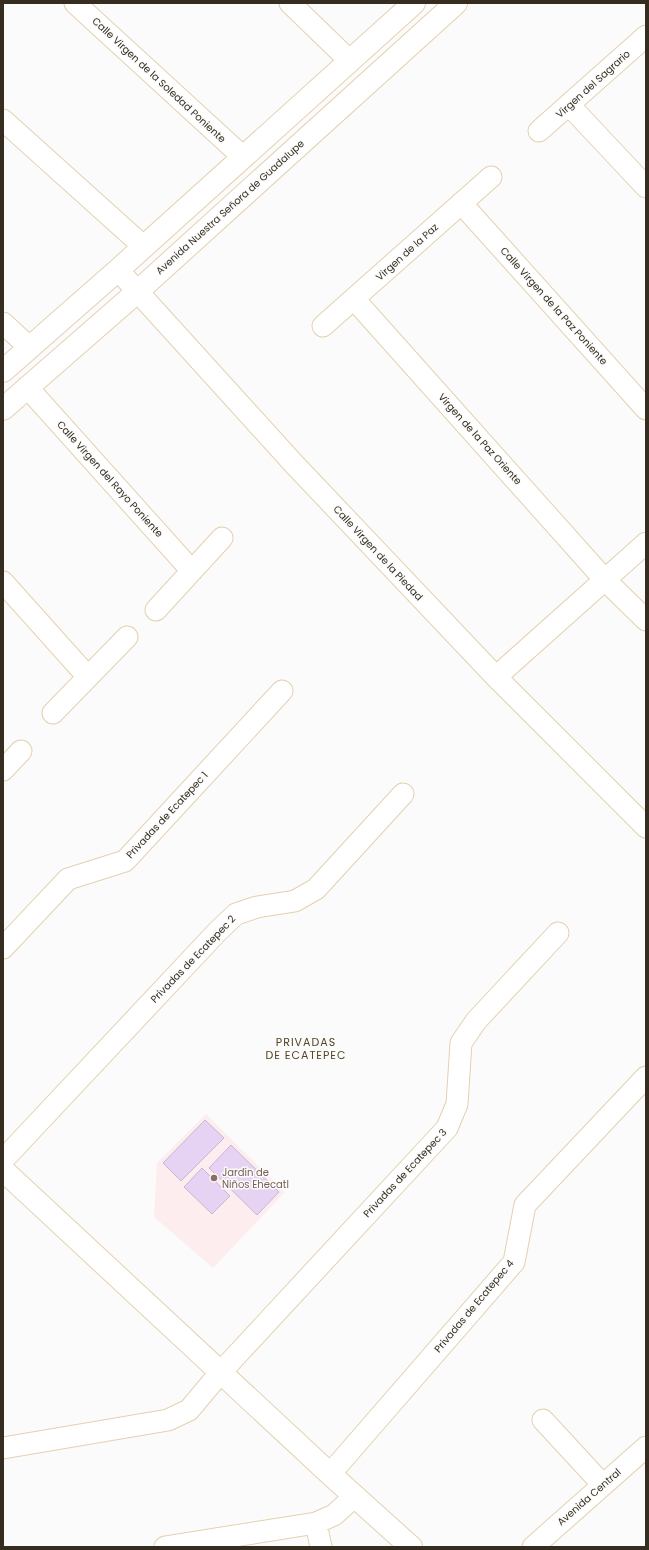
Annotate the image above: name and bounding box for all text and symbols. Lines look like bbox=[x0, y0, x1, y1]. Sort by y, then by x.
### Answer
street label: Calle Virgen de la Soledad Poniente bbox=[89, 14, 229, 146]
street label: Virgen del Sagrario bbox=[552, 46, 634, 122]
street label: Avenida Nuestra Señora de Guadalupe bbox=[152, 136, 308, 278]
street label: Virgen de la Paz bbox=[372, 219, 442, 284]
street label: Calle Virgen de la Paz Poniente bbox=[497, 244, 611, 368]
street label: Virgen de la Paz Oriente bbox=[435, 390, 525, 488]
street label: Calle Virgen del Rayo Poniente bbox=[53, 417, 167, 541]
street label: Calle Virgen de la Piedad bbox=[330, 502, 426, 604]
street label: Privadas de Ecatepec 1 bbox=[123, 768, 211, 862]
street label: Privadas de Ecatepec 2 bbox=[147, 912, 239, 1006]
district label: PRIVADAS DE ECATEPEC bbox=[265, 1034, 347, 1063]
street label: Privadas de Ecatepec 3 bbox=[360, 1125, 450, 1221]
place label: Jardín de Niños Ehecatl bbox=[222, 1165, 289, 1192]
marker: Jardín de Niños Ehecatl bbox=[209, 1173, 219, 1183]
street label: Privadas de Ecatepec 4 bbox=[431, 1256, 517, 1356]
street label: Avenida Central bbox=[554, 1465, 624, 1529]

